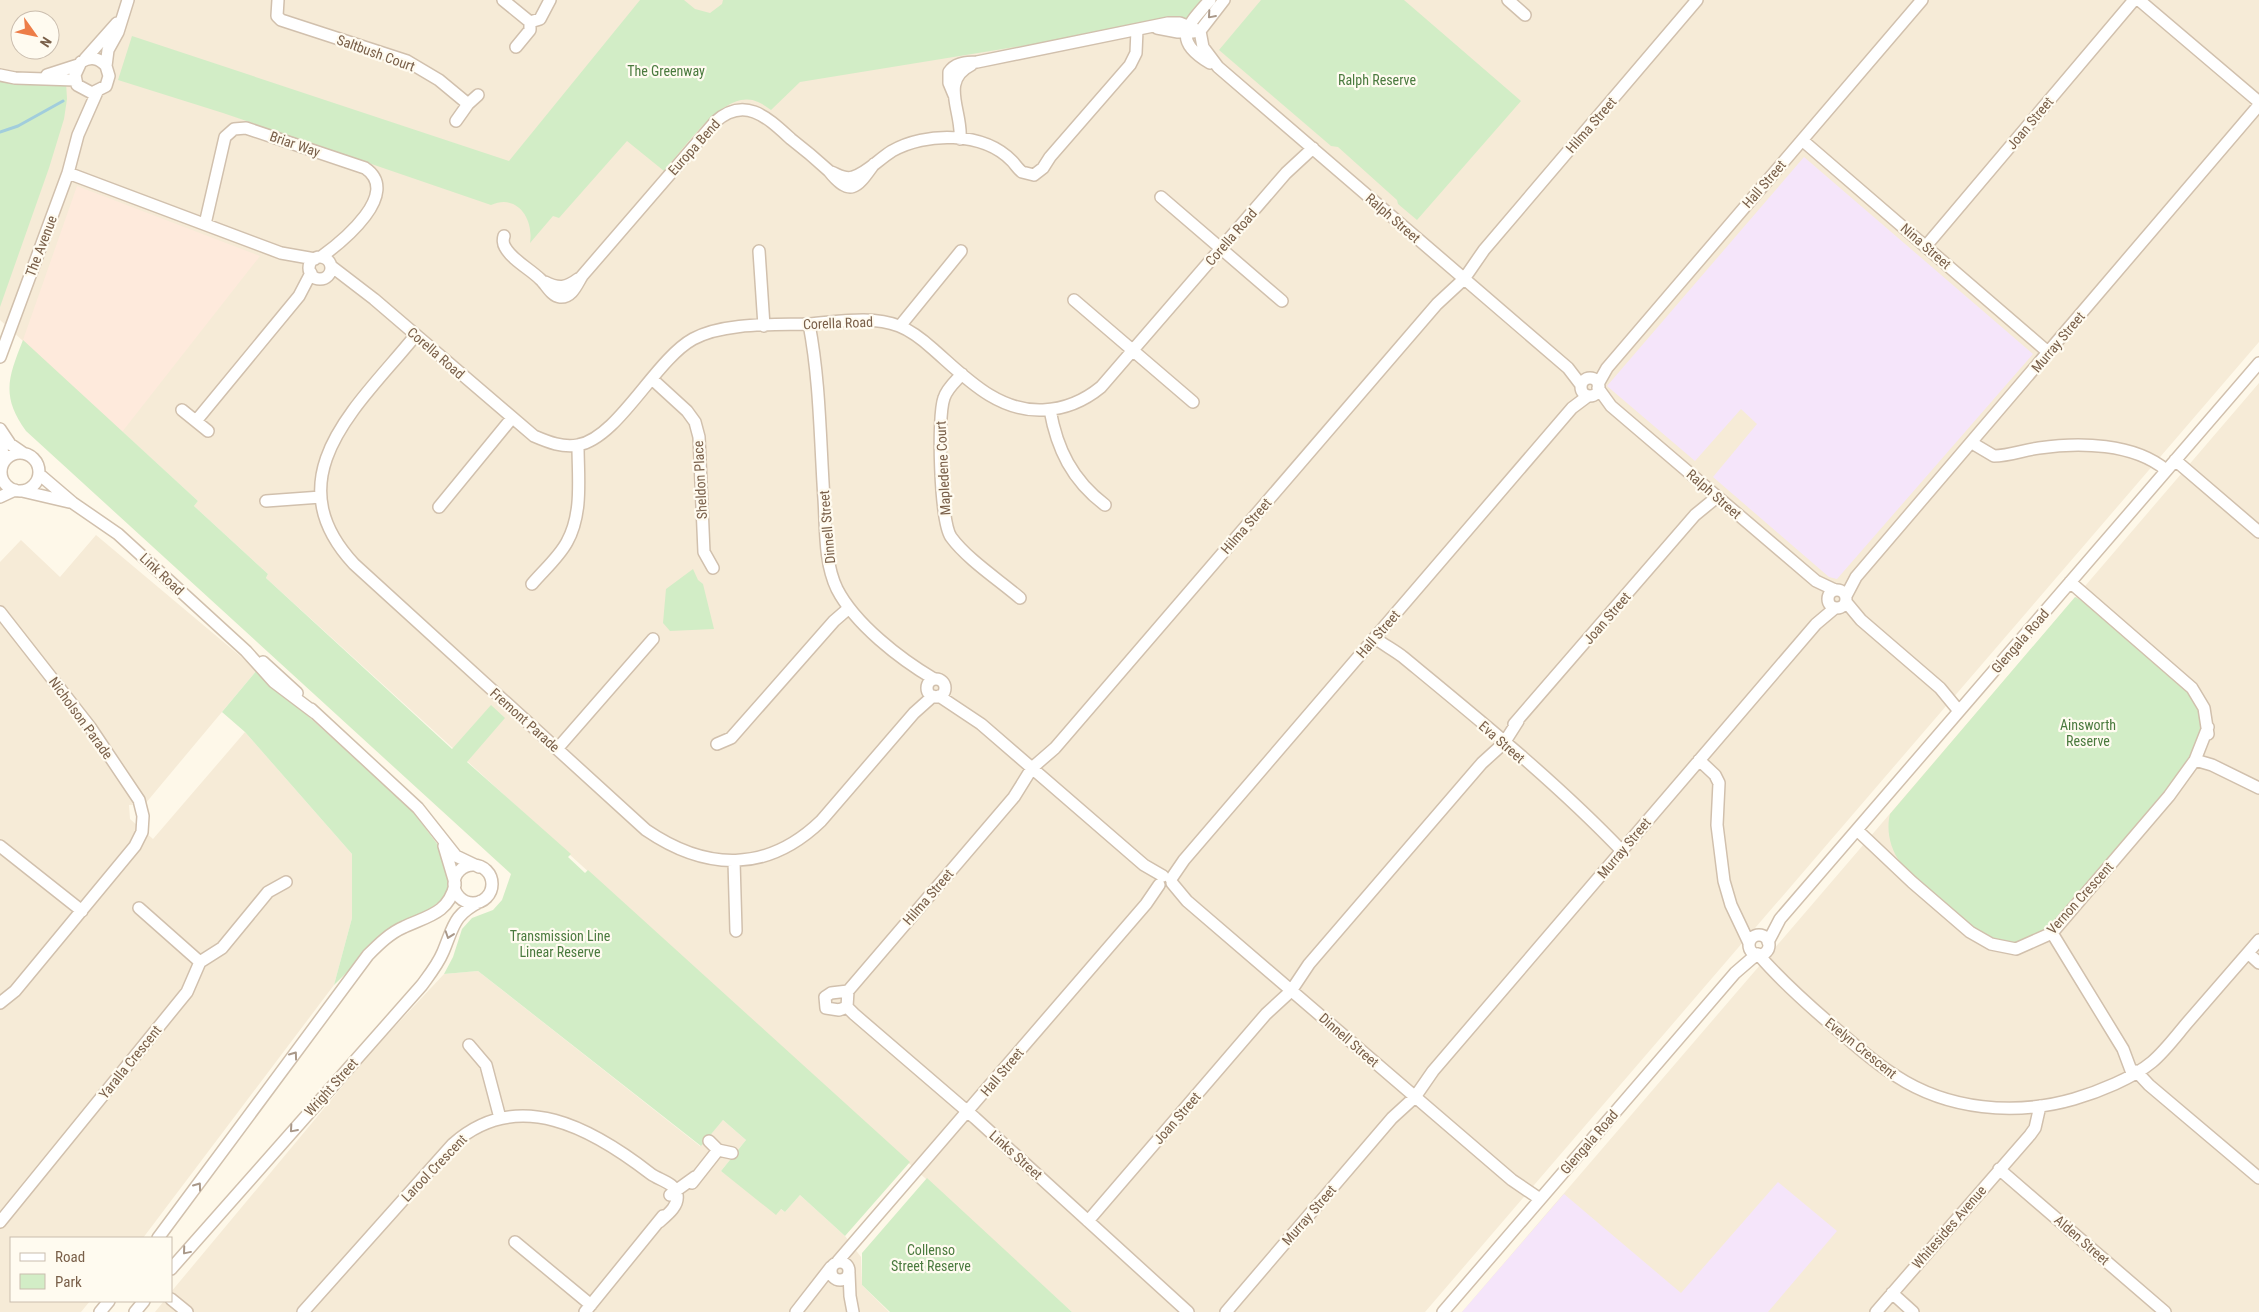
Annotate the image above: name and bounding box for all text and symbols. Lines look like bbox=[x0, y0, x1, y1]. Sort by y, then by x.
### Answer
one-way arrow bbox=[1208, 9, 1217, 18]
north arrow bbox=[10, 10, 60, 60]
street label: Saltbush Court bbox=[335, 31, 417, 75]
text: N bbox=[37, 34, 55, 50]
park label: The Greenway bbox=[627, 63, 705, 79]
park label: Ralph Reserve bbox=[1338, 72, 1416, 88]
street label: Hilma Street bbox=[1563, 94, 1619, 156]
street label: Joan Street bbox=[2004, 94, 2056, 152]
street label: Europa Bend bbox=[665, 116, 723, 178]
street label: Briar Way bbox=[268, 128, 322, 160]
street label: Hall Street bbox=[1739, 157, 1789, 211]
street label: Ralph Street bbox=[1362, 190, 1424, 246]
street label: Corella Road bbox=[1202, 205, 1260, 269]
street label: The Avenue bbox=[22, 213, 60, 279]
street label: Nina Street bbox=[1898, 220, 1954, 272]
street label: Murray Street bbox=[2028, 308, 2088, 376]
street label: Corella Road bbox=[803, 314, 873, 332]
street label: Corella Road bbox=[404, 324, 468, 382]
street label: Mapledene Court bbox=[933, 420, 953, 516]
street label: Sheldon Place bbox=[690, 440, 710, 520]
street label: Ralph Street bbox=[1683, 466, 1745, 522]
street label: Dinnell Street bbox=[816, 490, 838, 564]
street label: Hilma Street bbox=[1218, 495, 1274, 557]
street label: Link Road bbox=[137, 550, 187, 598]
street label: Joan Street bbox=[1580, 589, 1634, 647]
street label: Glengala Road bbox=[1988, 606, 2052, 676]
street label: Hall Street bbox=[1353, 607, 1403, 661]
street label: Nicholson Parade bbox=[46, 674, 116, 762]
street label: Fremont Parade bbox=[487, 685, 563, 756]
park label: Ainsworth Reserve bbox=[2060, 717, 2116, 749]
street label: Eva Street bbox=[1476, 718, 1528, 766]
street label: Murray Street bbox=[1594, 814, 1654, 882]
street label: Vernon Crescent bbox=[2044, 859, 2116, 937]
street label: Hilma Street bbox=[900, 866, 956, 928]
park label: Transmission Line Linear Reserve bbox=[510, 928, 611, 960]
one-way arrow bbox=[445, 931, 455, 939]
street label: Dinnell Street bbox=[1316, 1010, 1382, 1070]
street label: Evelyn Crescent bbox=[1822, 1014, 1900, 1082]
street label: Yaralla Crescent bbox=[96, 1022, 164, 1102]
street label: Hall Street bbox=[977, 1045, 1027, 1099]
one-way arrow bbox=[288, 1051, 297, 1061]
street label: Wright Street bbox=[301, 1055, 361, 1119]
street label: Joan Street bbox=[1150, 1089, 1204, 1147]
street label: Glengala Road bbox=[1557, 1107, 1621, 1177]
one-way arrow bbox=[290, 1123, 299, 1132]
street label: Links Street bbox=[986, 1127, 1046, 1183]
street label: Larool Crescent bbox=[398, 1131, 470, 1205]
one-way arrow bbox=[192, 1182, 201, 1192]
street label: Murray Street bbox=[1279, 1182, 1339, 1248]
street label: Whitesides Avenue bbox=[1909, 1182, 1990, 1272]
street label: Alden Street bbox=[2051, 1212, 2113, 1268]
legend bbox=[10, 1237, 172, 1302]
park label: Collenso Street Reserve bbox=[891, 1242, 971, 1274]
one-way arrow bbox=[183, 1246, 192, 1255]
text: Road bbox=[55, 1248, 85, 1266]
text: Park bbox=[55, 1273, 82, 1291]

